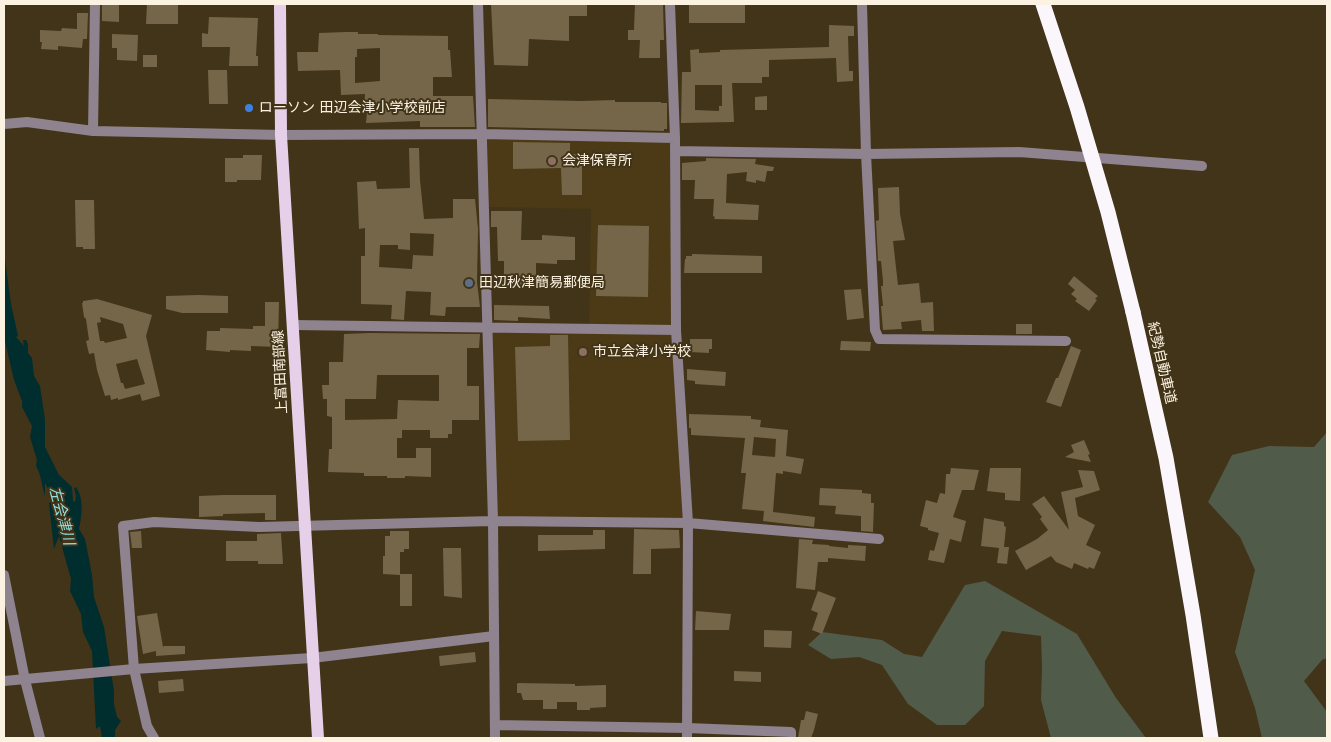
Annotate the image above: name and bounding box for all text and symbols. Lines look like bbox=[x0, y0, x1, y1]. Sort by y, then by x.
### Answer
place label: ローソン 田辺会津小学校前店 bbox=[259, 100, 445, 116]
marker: ローソン 田辺会津小学校前店 bbox=[243, 102, 255, 114]
place label: 会津保育所 bbox=[562, 153, 632, 169]
marker: 会津保育所 bbox=[546, 155, 558, 167]
place label: 田辺秋津簡易郵便局 bbox=[479, 275, 605, 291]
marker: 田辺秋津簡易郵便局 bbox=[463, 277, 475, 289]
street label: 紀勢自動車道 bbox=[1143, 320, 1179, 406]
street label: 上富田南部線 bbox=[270, 330, 292, 414]
place label: 市立会津小学校 bbox=[593, 344, 691, 360]
marker: 市立会津小学校 bbox=[577, 346, 589, 358]
water label: 左会津川 bbox=[45, 485, 77, 547]

